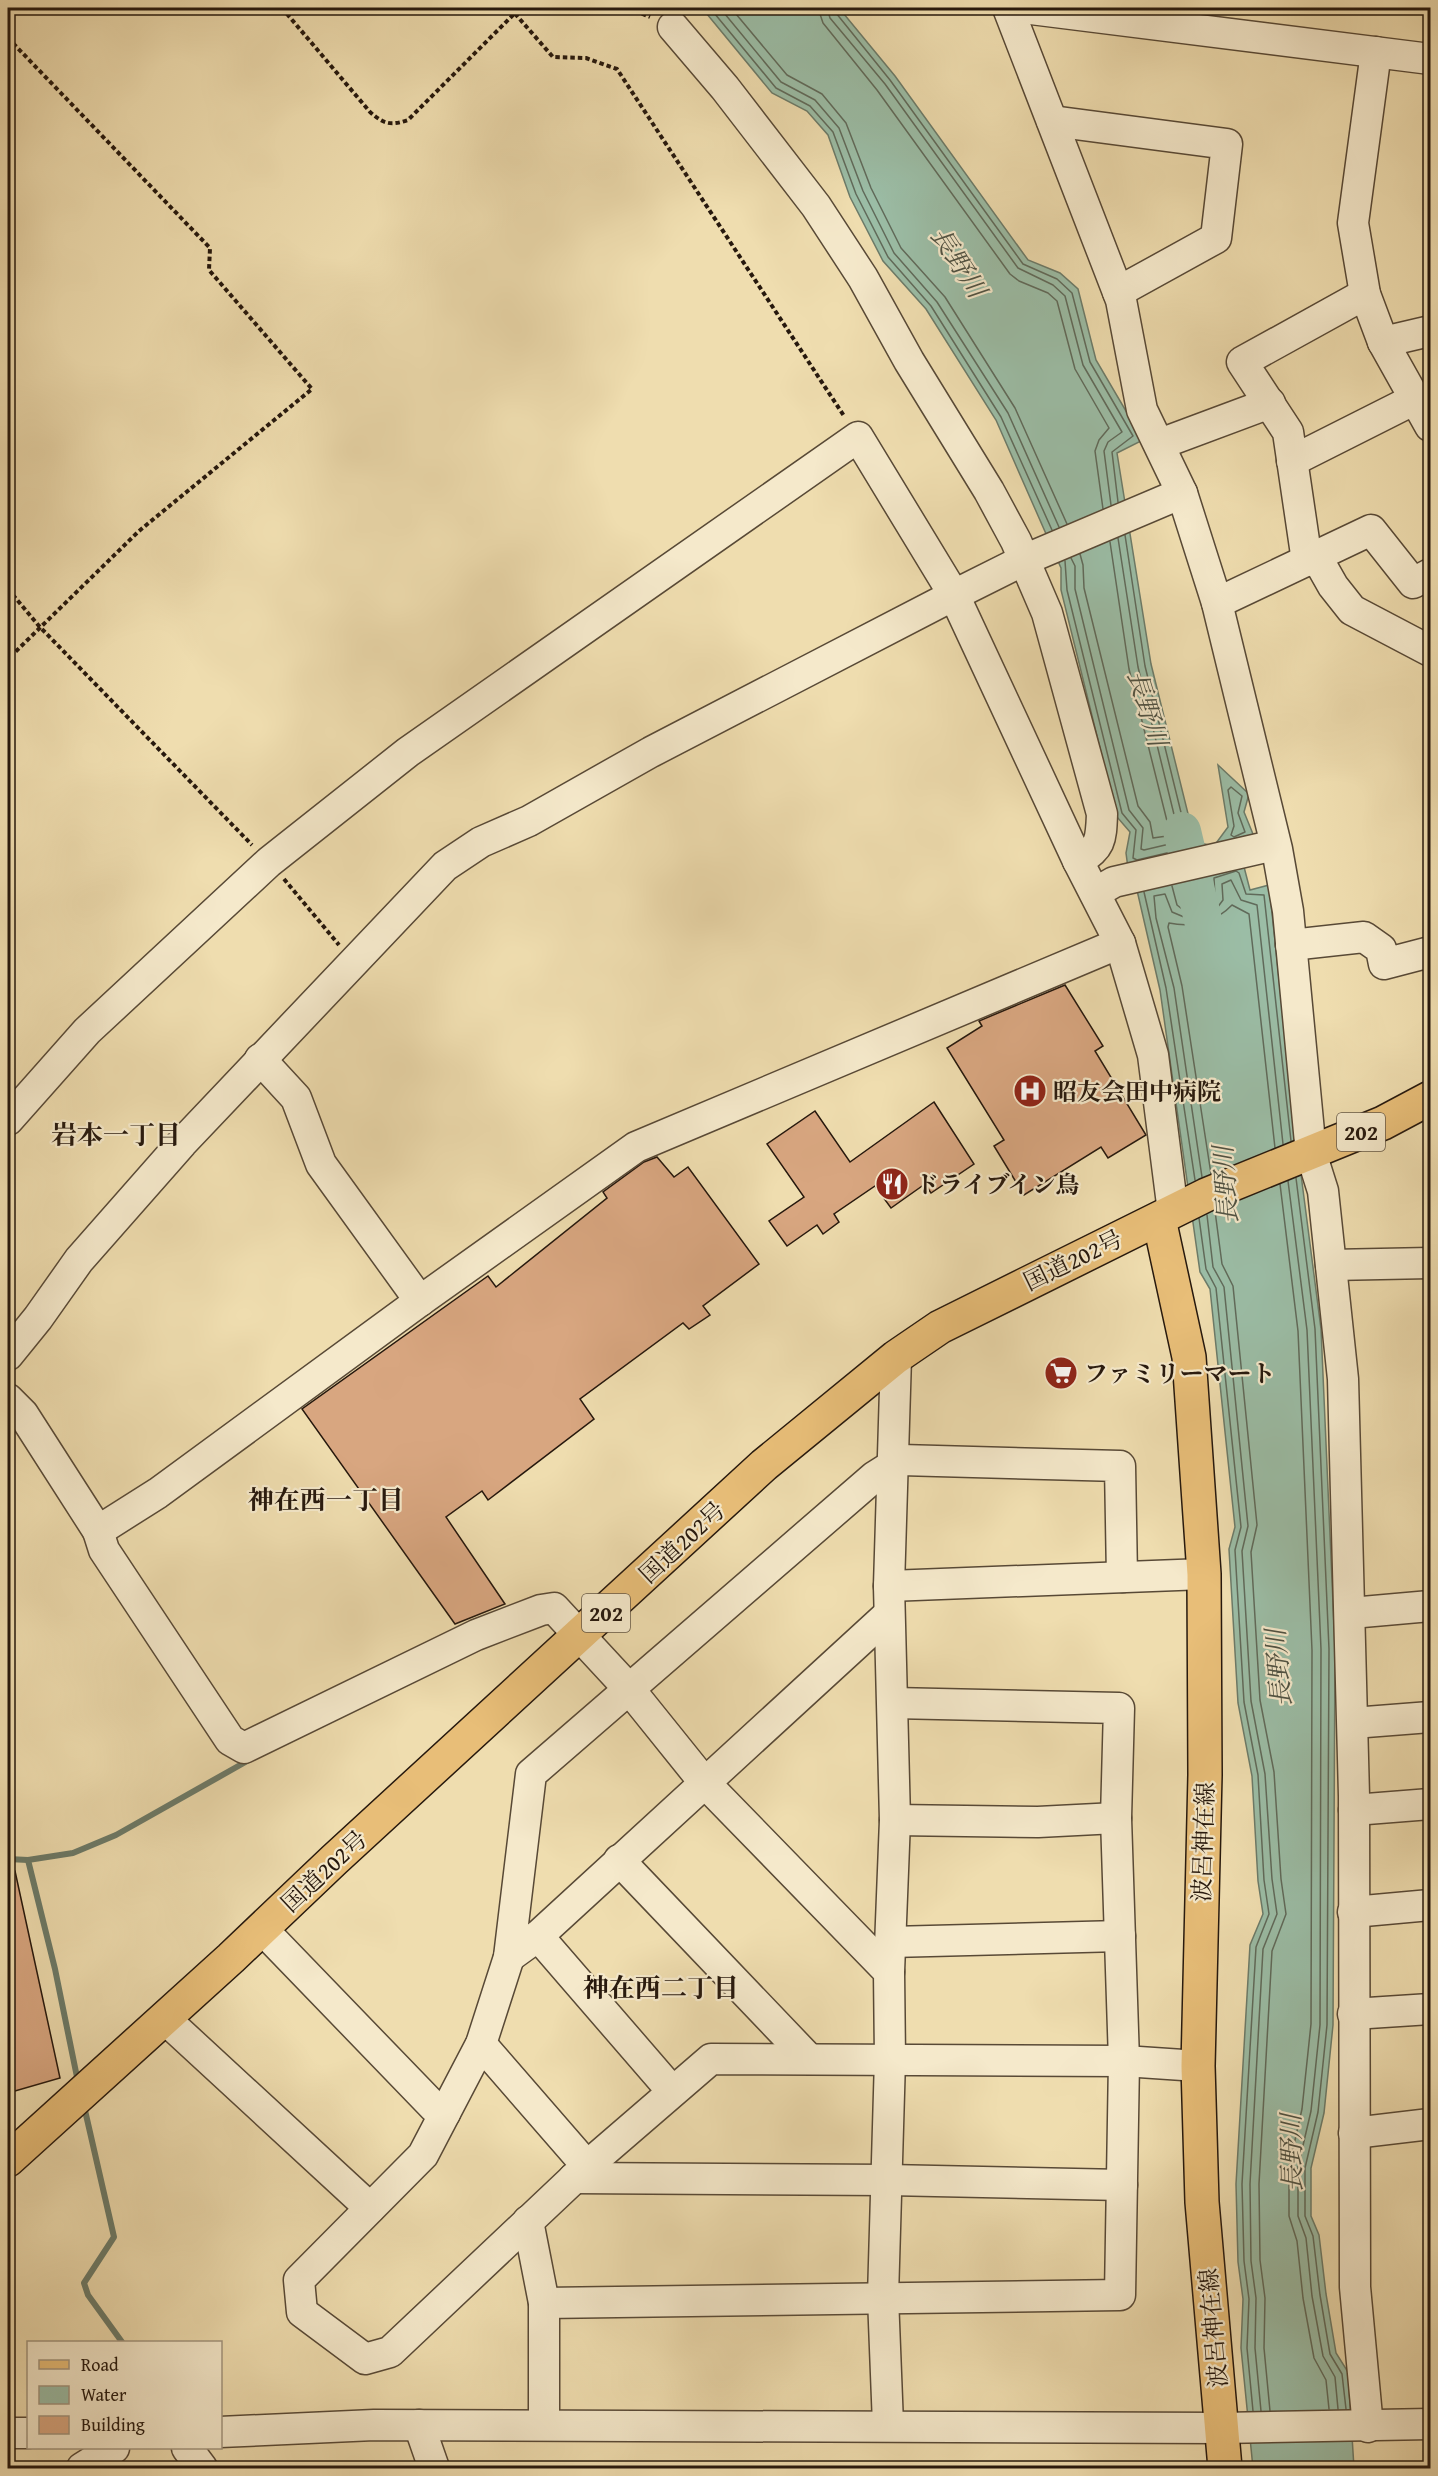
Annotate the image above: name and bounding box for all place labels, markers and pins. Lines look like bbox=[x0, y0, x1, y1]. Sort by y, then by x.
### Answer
hospital icon: 昭友会田中病院 bbox=[1012, 1073, 1048, 1109]
place label: 昭友会田中病院 bbox=[1053, 1074, 1221, 1109]
restaurant icon: ドライブイン鳥 bbox=[874, 1166, 910, 1202]
place label: ドライブイン鳥 bbox=[915, 1167, 1079, 1202]
supermarket icon: ファミリーマート bbox=[1043, 1355, 1079, 1391]
place label: ファミリーマート bbox=[1084, 1356, 1276, 1391]

